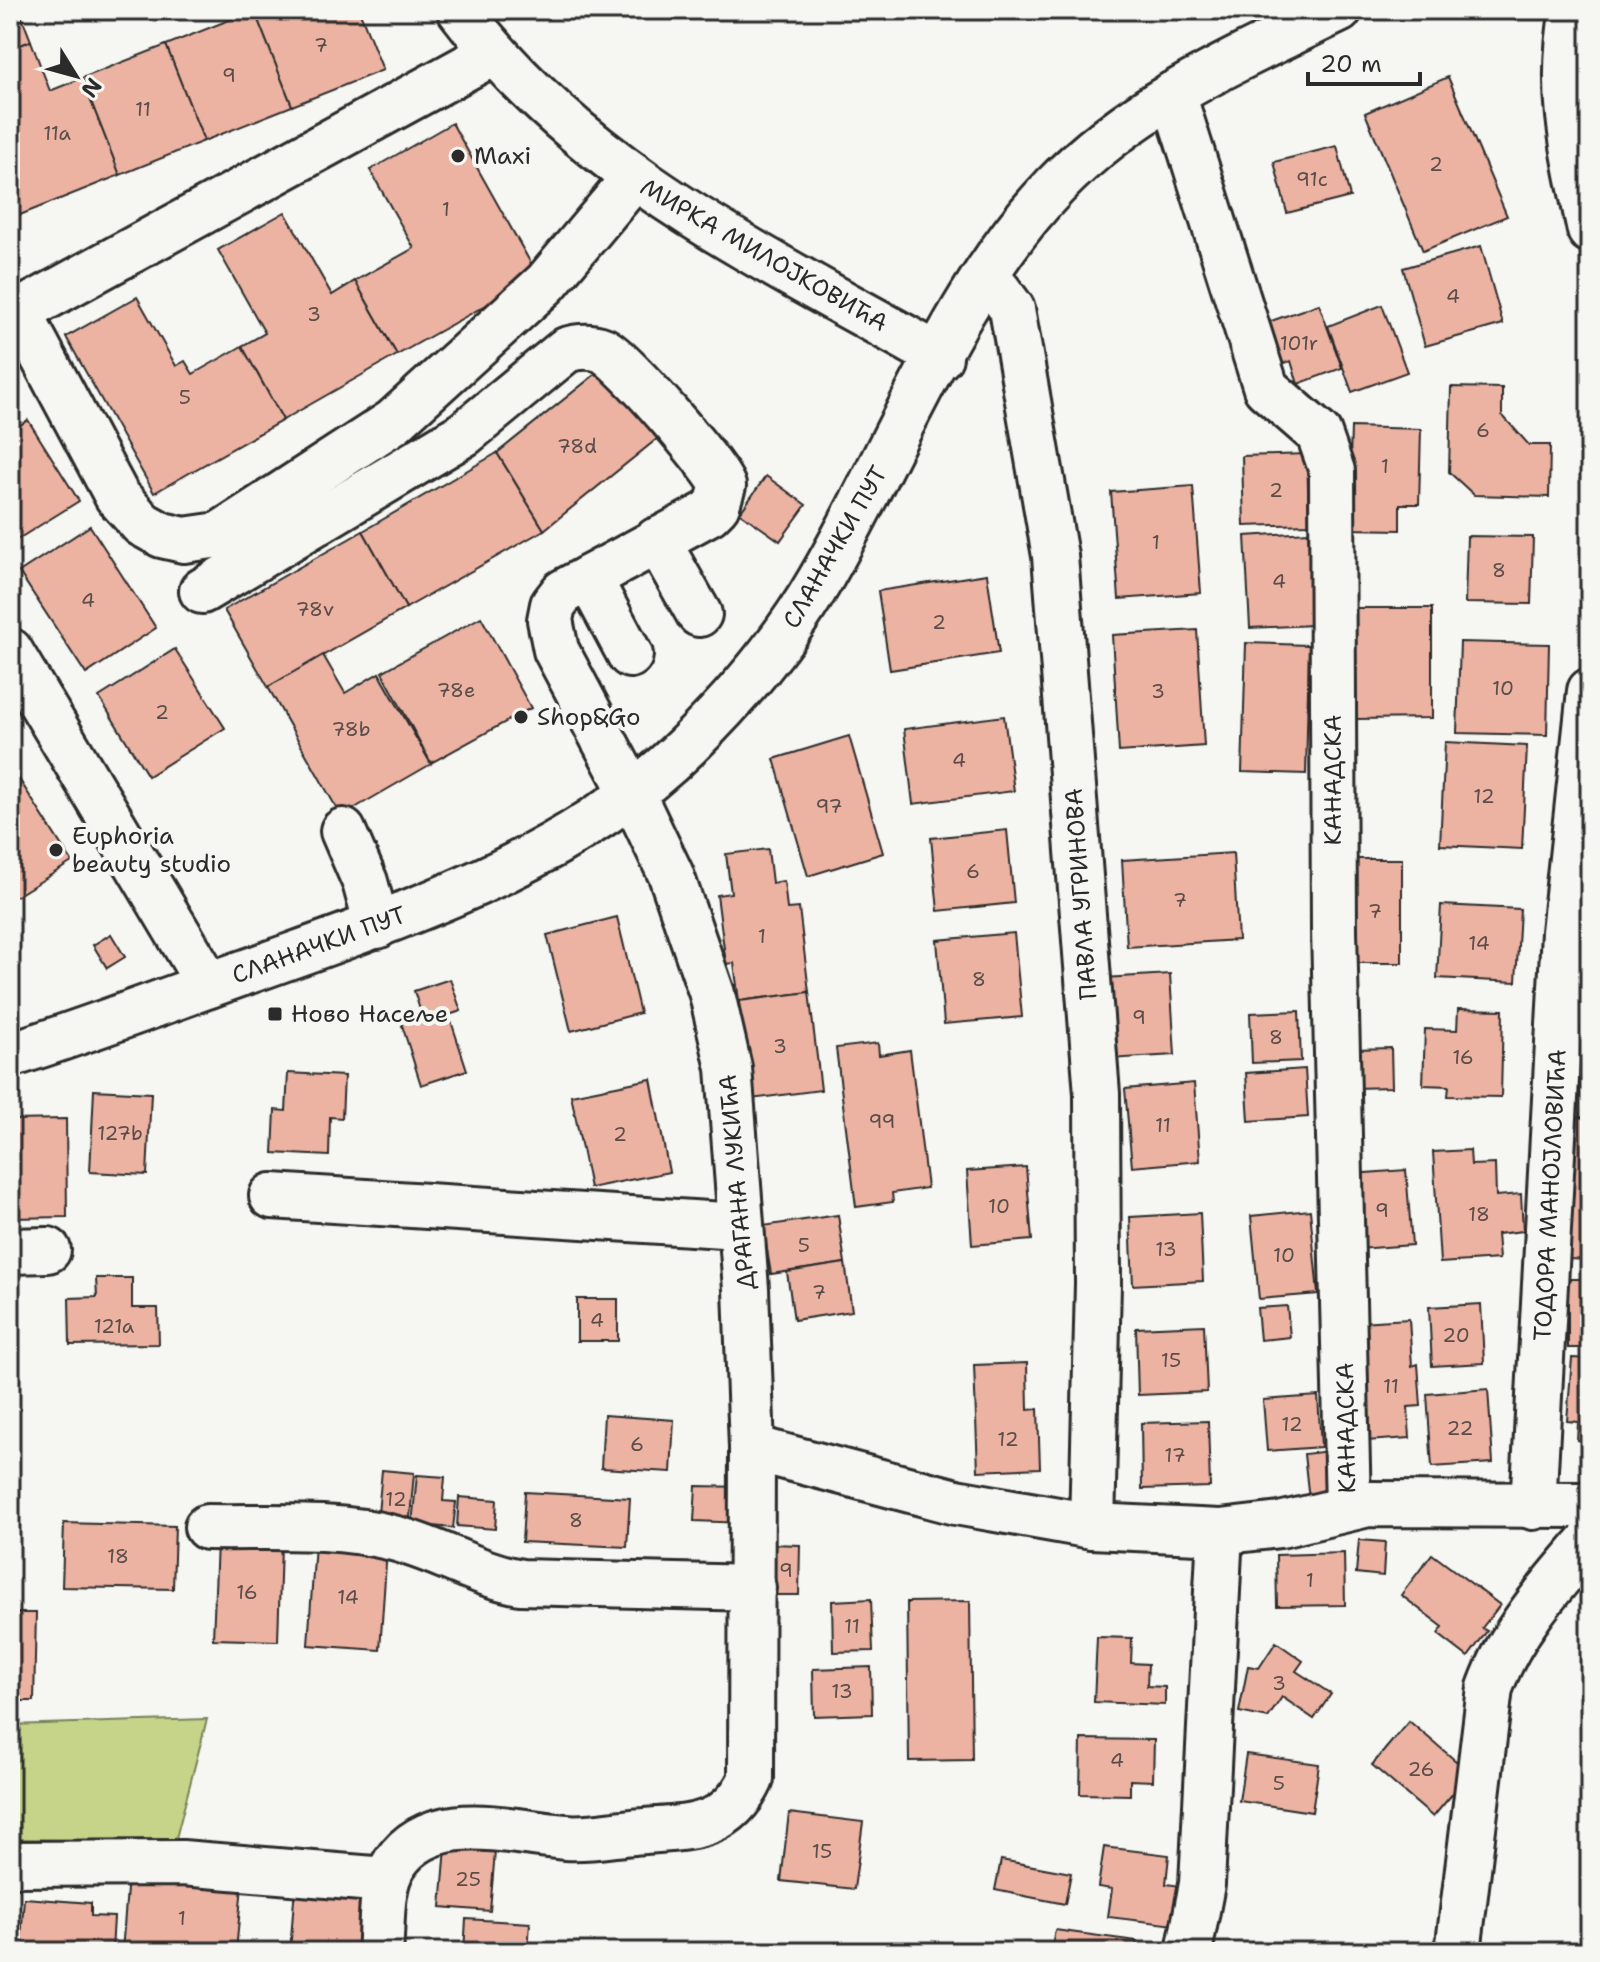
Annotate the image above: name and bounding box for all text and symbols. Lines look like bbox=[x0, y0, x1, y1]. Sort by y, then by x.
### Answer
house number: 7 bbox=[314, 32, 328, 58]
north arrow bbox=[36, 36, 116, 116]
scale bar bbox=[1308, 36, 1420, 86]
text: 20 m bbox=[1320, 48, 1382, 80]
house number: 9 bbox=[222, 62, 236, 88]
text: N bbox=[75, 72, 108, 103]
house number: 11 bbox=[135, 96, 151, 122]
house number: 11a bbox=[43, 120, 71, 146]
place label: Maxi bbox=[474, 140, 531, 172]
marker: Maxi bbox=[449, 147, 467, 165]
house number: 2 bbox=[1429, 151, 1443, 177]
house number: 91c bbox=[1296, 166, 1328, 192]
street label: МИРКА МИЛОЈКОВИЋА bbox=[635, 171, 893, 339]
house number: 1 bbox=[442, 196, 450, 222]
house number: 4 bbox=[1446, 283, 1460, 309]
house number: 3 bbox=[307, 301, 321, 327]
house number: 101r bbox=[1280, 330, 1318, 356]
house number: 5 bbox=[179, 384, 191, 410]
house number: 6 bbox=[1476, 417, 1490, 443]
house number: 78d bbox=[557, 433, 597, 459]
house number: 1 bbox=[1381, 453, 1389, 479]
street label: СЛАНАЧКИ ПУТ bbox=[775, 460, 895, 634]
house number: 2 bbox=[1269, 477, 1283, 503]
house number: 1 bbox=[1152, 529, 1160, 555]
house number: 8 bbox=[1492, 557, 1506, 583]
house number: 4 bbox=[1272, 568, 1286, 594]
house number: 4 bbox=[81, 587, 95, 613]
house number: 78v bbox=[296, 596, 334, 622]
house number: 2 bbox=[932, 609, 946, 635]
house number: 10 bbox=[1492, 675, 1514, 701]
house number: 78e bbox=[437, 677, 475, 703]
house number: 3 bbox=[1151, 678, 1165, 704]
house number: 2 bbox=[155, 699, 169, 725]
place label: Shop&Go bbox=[537, 701, 641, 733]
marker: Shop&Go bbox=[512, 708, 530, 726]
street label: КАНАДСКА bbox=[1317, 715, 1349, 845]
house number: 78b bbox=[332, 716, 370, 742]
house number: 4 bbox=[952, 747, 966, 773]
house number: 12 bbox=[1473, 783, 1495, 809]
street label: ПАВЛА УГРИНОВА bbox=[1058, 787, 1104, 1001]
house number: 97 bbox=[816, 793, 842, 819]
place label: Euphoria beauty studio bbox=[72, 820, 231, 880]
marker: Euphoria beauty studio bbox=[47, 841, 65, 859]
house number: 6 bbox=[966, 858, 980, 884]
house number: 7 bbox=[1173, 887, 1187, 913]
house number: 7 bbox=[1368, 898, 1382, 924]
street label: СЛАНАЧКИ ПУТ bbox=[228, 899, 411, 991]
house number: 1 bbox=[758, 923, 766, 949]
house number: 14 bbox=[1468, 930, 1490, 956]
house number: 8 bbox=[972, 966, 986, 992]
place label: Ново Насеље bbox=[291, 998, 448, 1030]
house number: 9 bbox=[1132, 1004, 1146, 1030]
marker: Ново Насеље bbox=[266, 1005, 284, 1023]
house number: 8 bbox=[1269, 1024, 1283, 1050]
house number: 3 bbox=[773, 1033, 787, 1059]
house number: 16 bbox=[1452, 1044, 1474, 1070]
street label: ТОДОРА МАНОЈЛОВИЋА bbox=[1526, 1048, 1574, 1342]
street label: ДРАГАНА ЛУКИЋА bbox=[712, 1073, 762, 1291]
house number: 99 bbox=[868, 1108, 896, 1134]
house number: 11 bbox=[1155, 1112, 1171, 1138]
house number: 127b bbox=[97, 1120, 143, 1146]
house number: 2 bbox=[613, 1121, 627, 1147]
house number: 10 bbox=[988, 1193, 1010, 1219]
house number: 9 bbox=[1375, 1197, 1389, 1223]
house number: 18 bbox=[1468, 1201, 1490, 1227]
house number: 5 bbox=[798, 1232, 810, 1258]
house number: 13 bbox=[1155, 1236, 1177, 1262]
house number: 10 bbox=[1273, 1242, 1295, 1268]
house number: 7 bbox=[812, 1279, 826, 1305]
house number: 4 bbox=[590, 1307, 604, 1333]
house number: 121a bbox=[94, 1313, 135, 1339]
house number: 20 bbox=[1442, 1322, 1470, 1348]
house number: 15 bbox=[1161, 1347, 1181, 1373]
street label: КАНАДСКА bbox=[1329, 1362, 1363, 1494]
house number: 11 bbox=[1383, 1373, 1399, 1399]
house number: 12 bbox=[1281, 1411, 1303, 1437]
house number: 22 bbox=[1447, 1415, 1474, 1441]
house number: 12 bbox=[997, 1426, 1019, 1452]
house number: 6 bbox=[630, 1431, 644, 1457]
house number: 17 bbox=[1164, 1442, 1186, 1468]
house number: 12 bbox=[385, 1486, 407, 1512]
house number: 8 bbox=[569, 1507, 583, 1533]
house number: 18 bbox=[107, 1543, 129, 1569]
house number: 9 bbox=[779, 1557, 793, 1583]
house number: 1 bbox=[1306, 1567, 1314, 1593]
house number: 16 bbox=[236, 1579, 258, 1605]
house number: 14 bbox=[337, 1584, 359, 1610]
house number: 11 bbox=[844, 1613, 860, 1639]
house number: 3 bbox=[1272, 1670, 1286, 1696]
house number: 13 bbox=[831, 1678, 853, 1704]
house number: 4 bbox=[1110, 1747, 1124, 1773]
house number: 26 bbox=[1407, 1756, 1435, 1782]
house number: 5 bbox=[1273, 1770, 1285, 1796]
house number: 15 bbox=[812, 1838, 832, 1864]
house number: 25 bbox=[455, 1866, 481, 1892]
house number: 1 bbox=[178, 1905, 186, 1931]

